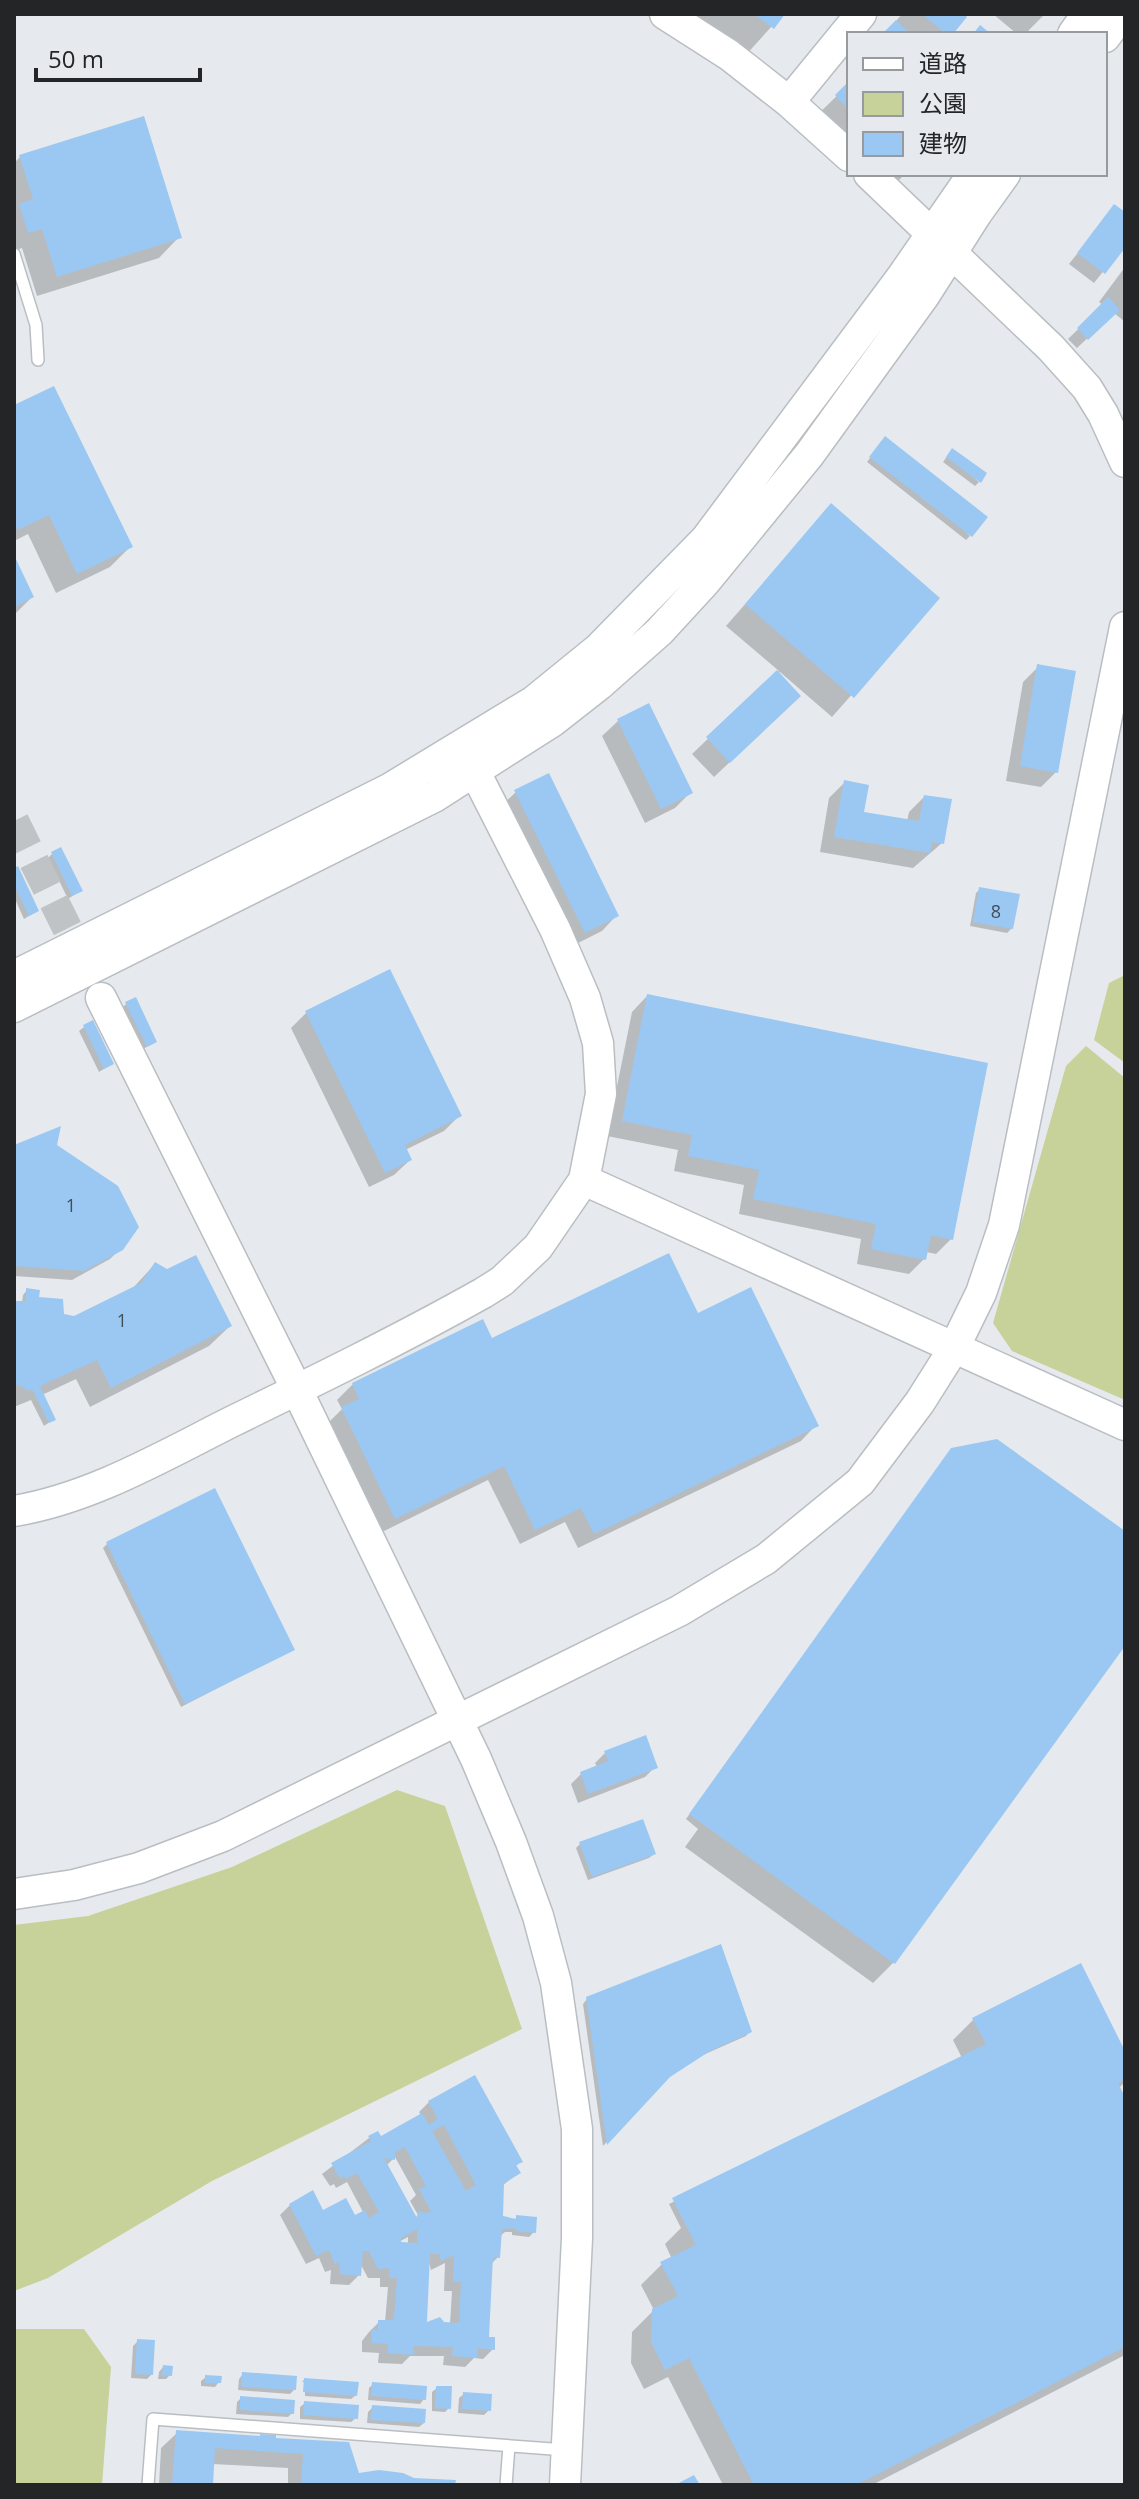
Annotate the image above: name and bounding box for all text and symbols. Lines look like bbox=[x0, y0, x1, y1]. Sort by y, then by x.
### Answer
scale bar bbox=[36, 32, 200, 82]
legend bbox=[847, 32, 1107, 176]
text: 50 m bbox=[48, 42, 104, 75]
text: 道路 bbox=[919, 46, 967, 79]
text: 公園 bbox=[919, 86, 967, 119]
text: 建物 bbox=[919, 126, 967, 159]
house number: 8 bbox=[991, 899, 1001, 923]
house number: 1 bbox=[66, 1193, 76, 1217]
house number: 1 bbox=[117, 1308, 127, 1332]

